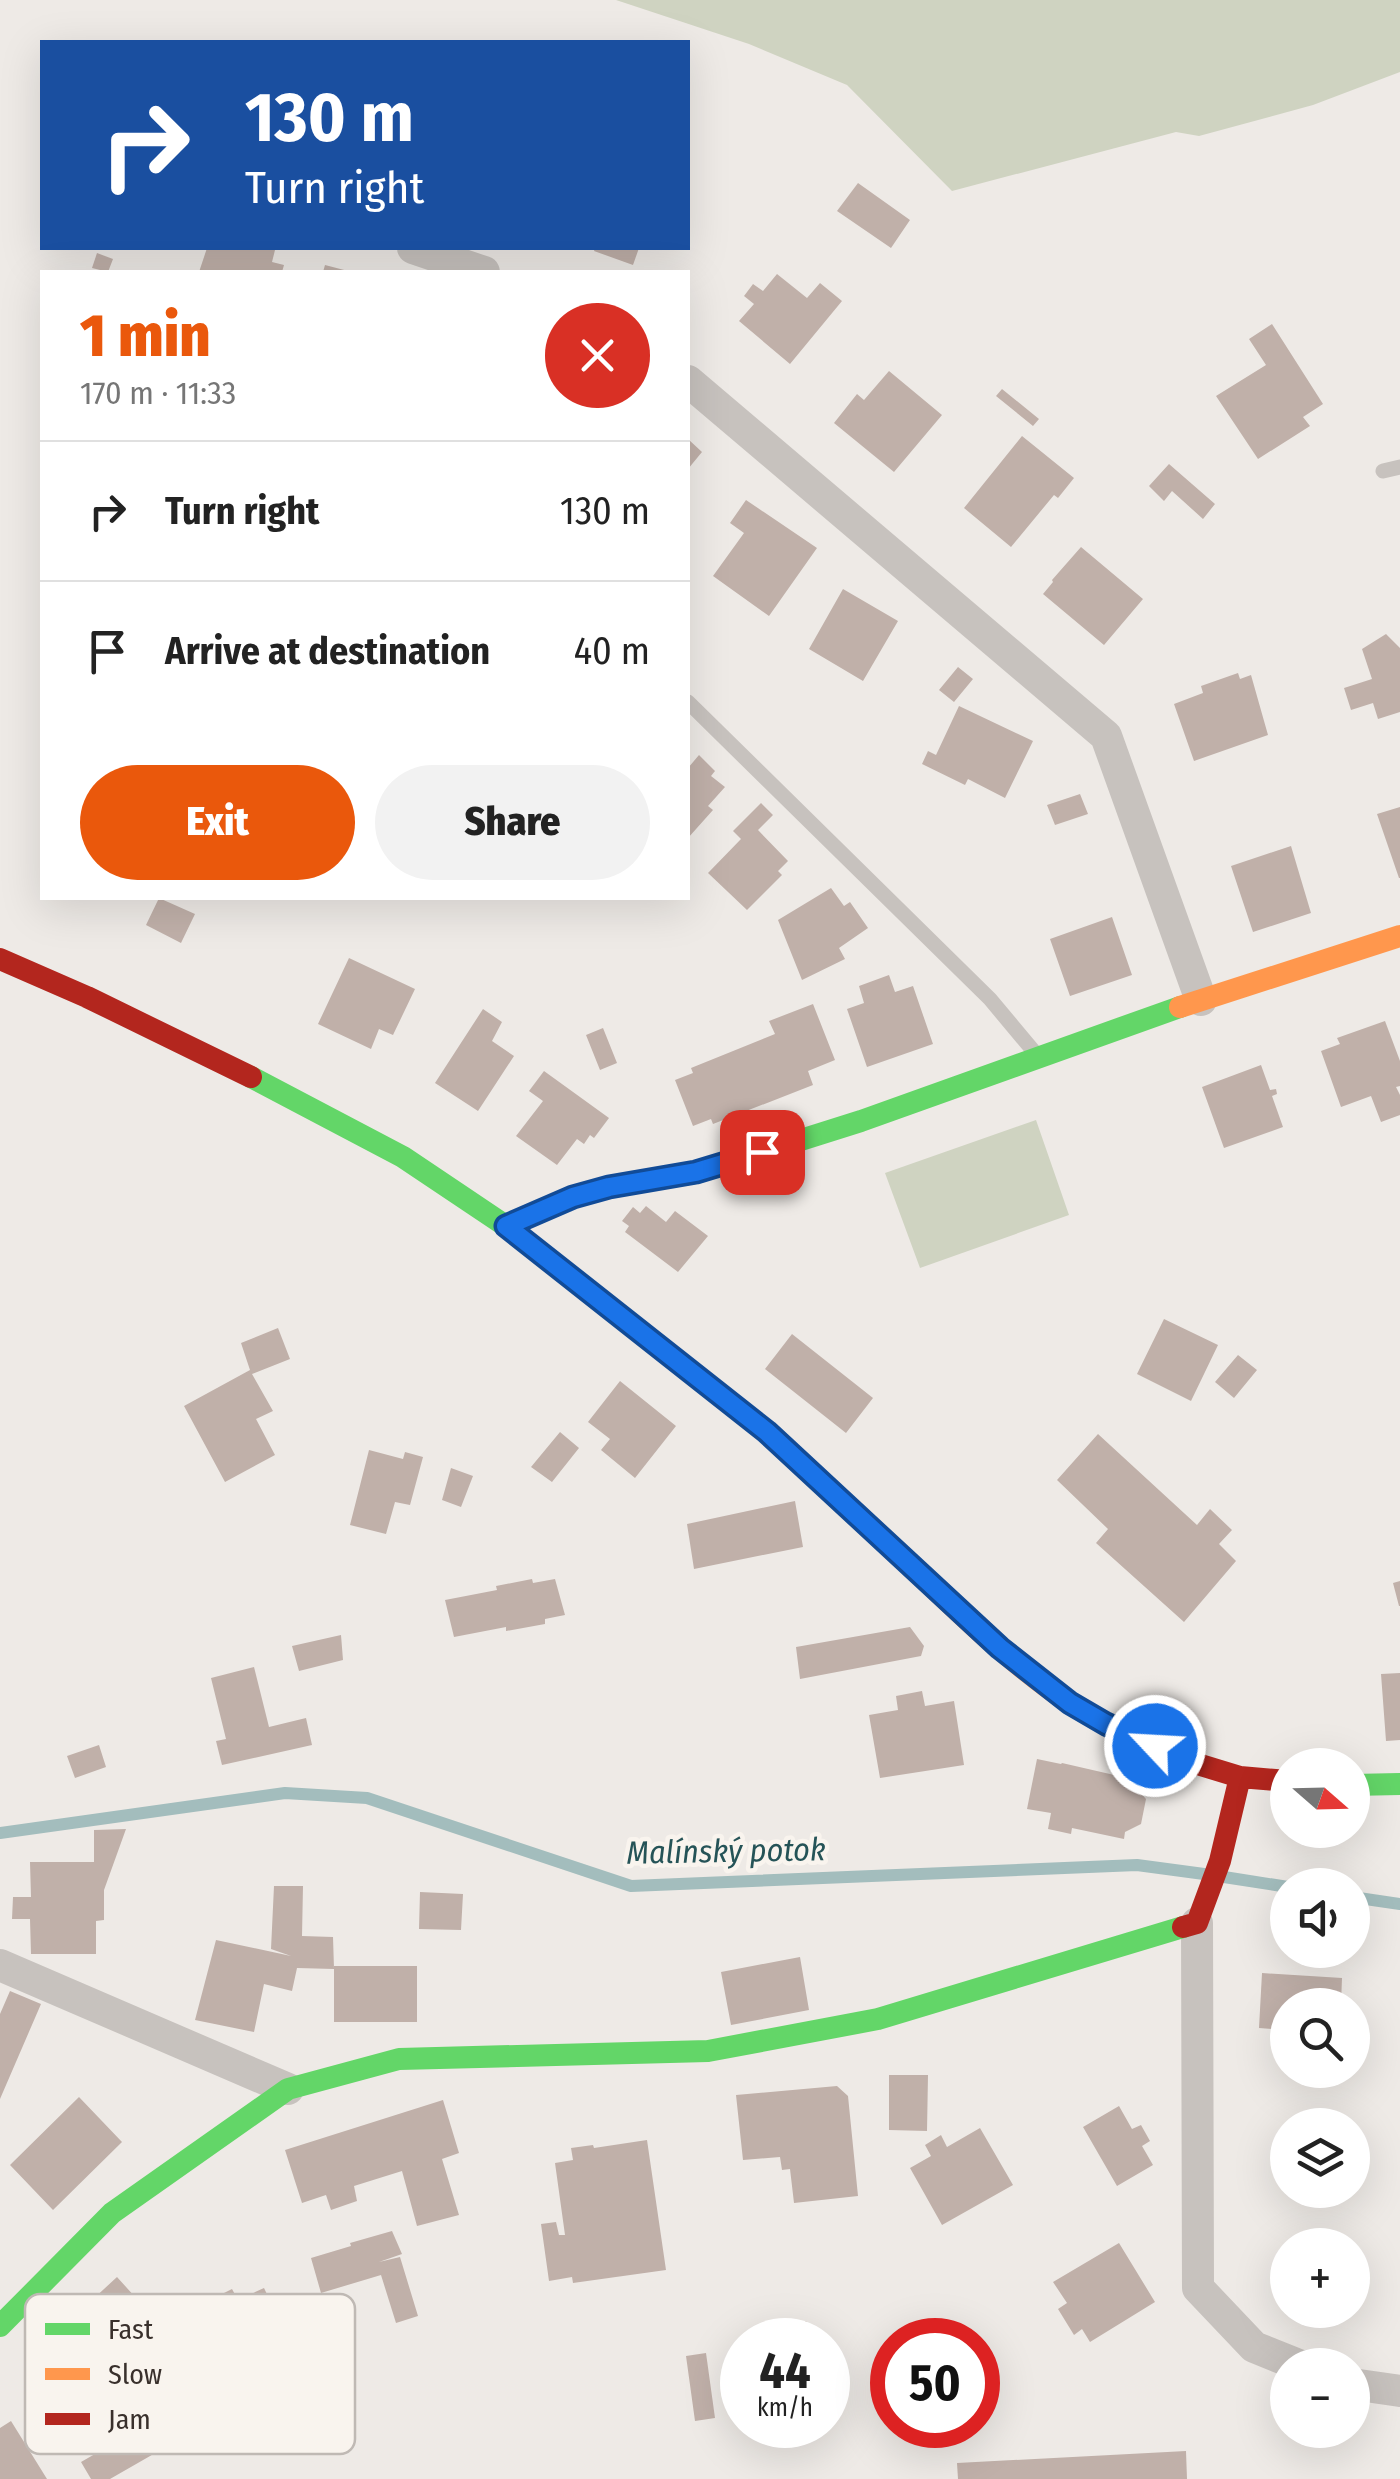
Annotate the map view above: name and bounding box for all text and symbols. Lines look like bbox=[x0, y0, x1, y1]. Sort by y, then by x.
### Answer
text: 130 m bbox=[245, 76, 414, 160]
icon: right bbox=[80, 80, 210, 210]
text: Turn right bbox=[245, 161, 424, 215]
text: 1 min bbox=[80, 300, 211, 372]
button: close bbox=[545, 303, 650, 408]
text: 170 m · 11:33 bbox=[80, 374, 236, 412]
icon: right bbox=[80, 484, 135, 539]
text: Turn right bbox=[165, 488, 319, 534]
text: 130 m bbox=[560, 488, 650, 534]
icon: arrive bbox=[80, 624, 135, 679]
text: Arrive at destination bbox=[165, 628, 490, 674]
text: 40 m bbox=[574, 628, 650, 674]
button: Exit bbox=[80, 765, 355, 880]
button: Share bbox=[375, 765, 650, 880]
pin bbox=[720, 1110, 805, 1195]
icon: arrive bbox=[735, 1125, 790, 1180]
position arrow bbox=[1103, 1694, 1207, 1798]
north arrow bbox=[1270, 1748, 1370, 1848]
map controls bbox=[1270, 1748, 1370, 2448]
water label: Malínský potok bbox=[626, 1830, 826, 1872]
button: sound bbox=[1270, 1868, 1370, 1968]
button: search bbox=[1270, 1988, 1370, 2088]
button: layers bbox=[1270, 2108, 1370, 2208]
button: + bbox=[1270, 2228, 1370, 2328]
legend bbox=[25, 2294, 355, 2454]
text: Fast bbox=[108, 2313, 154, 2346]
speed limit sign: 50 bbox=[870, 2318, 1000, 2448]
text: 44 bbox=[759, 2341, 811, 2401]
button: − bbox=[1270, 2348, 1370, 2448]
text: Slow bbox=[108, 2358, 162, 2391]
text: km/h bbox=[757, 2393, 813, 2423]
text: Jam bbox=[108, 2403, 151, 2436]

